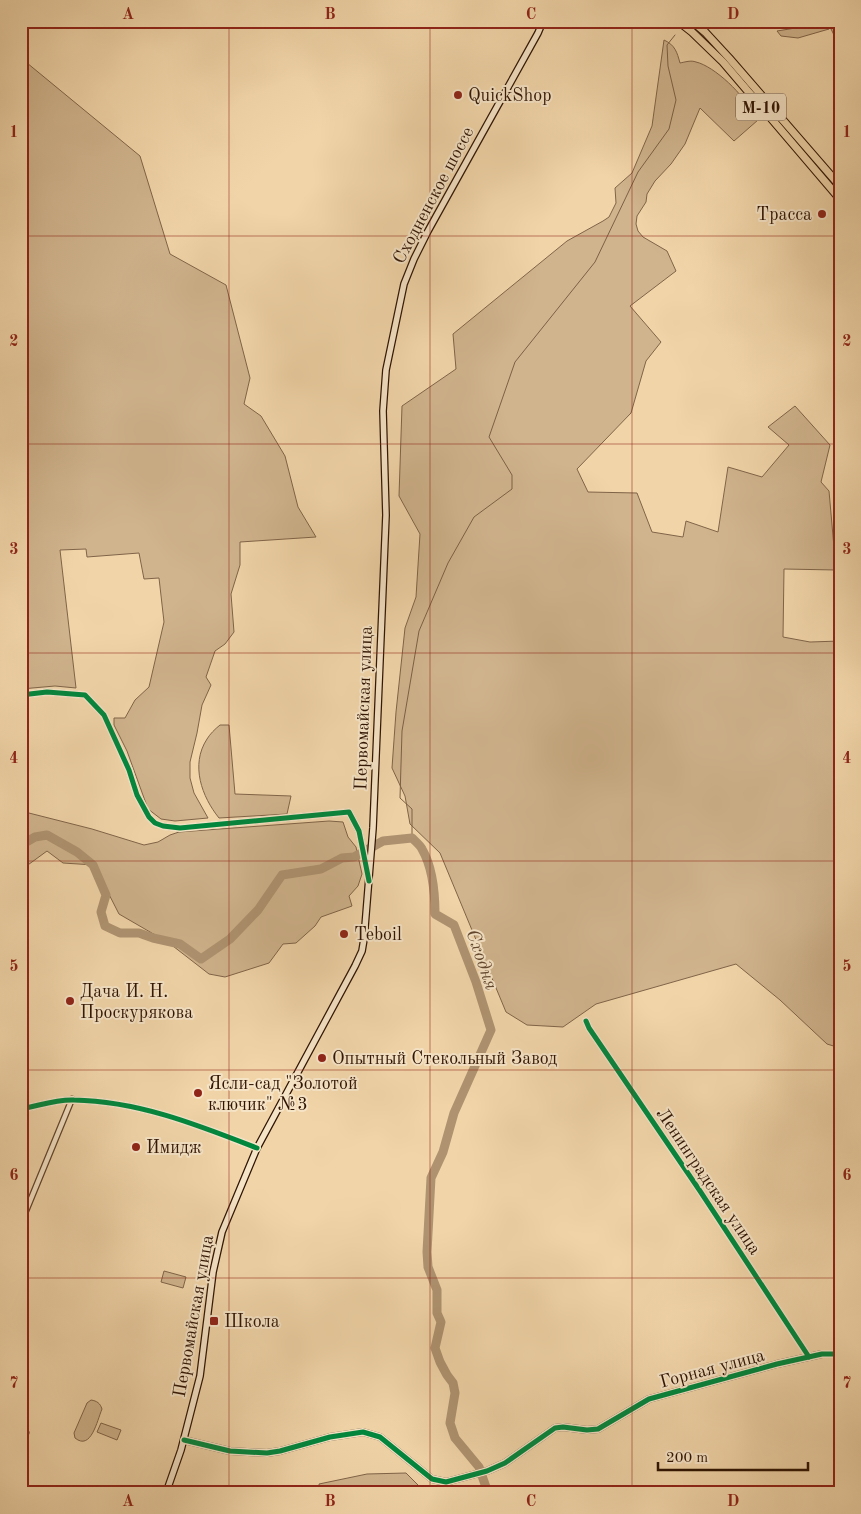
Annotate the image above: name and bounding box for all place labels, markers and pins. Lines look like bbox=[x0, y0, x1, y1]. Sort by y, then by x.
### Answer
place label: QuickShop bbox=[468, 87, 551, 105]
marker: QuickShop bbox=[452, 89, 464, 101]
place label: Трасса bbox=[756, 206, 812, 224]
marker: Трасса bbox=[816, 208, 828, 220]
place label: Teboil bbox=[354, 926, 402, 944]
marker: Teboil bbox=[338, 928, 350, 940]
place label: Дача И. Н. Проскурякова bbox=[80, 983, 193, 1022]
marker: Дача И. Н. Проскурякова bbox=[64, 995, 76, 1007]
place label: Опытный Стекольный Завод bbox=[332, 1050, 557, 1068]
marker: Опытный Стекольный Завод bbox=[316, 1052, 328, 1064]
place label: Ясли-сад "Золотой ключик" №3 bbox=[208, 1075, 358, 1114]
marker: Ясли-сад "Золотой ключик" №3 bbox=[192, 1087, 204, 1099]
place label: Имидж bbox=[146, 1139, 202, 1157]
marker: Имидж bbox=[130, 1141, 142, 1153]
place label: Школа bbox=[224, 1313, 280, 1331]
marker: Школа bbox=[208, 1315, 220, 1327]

